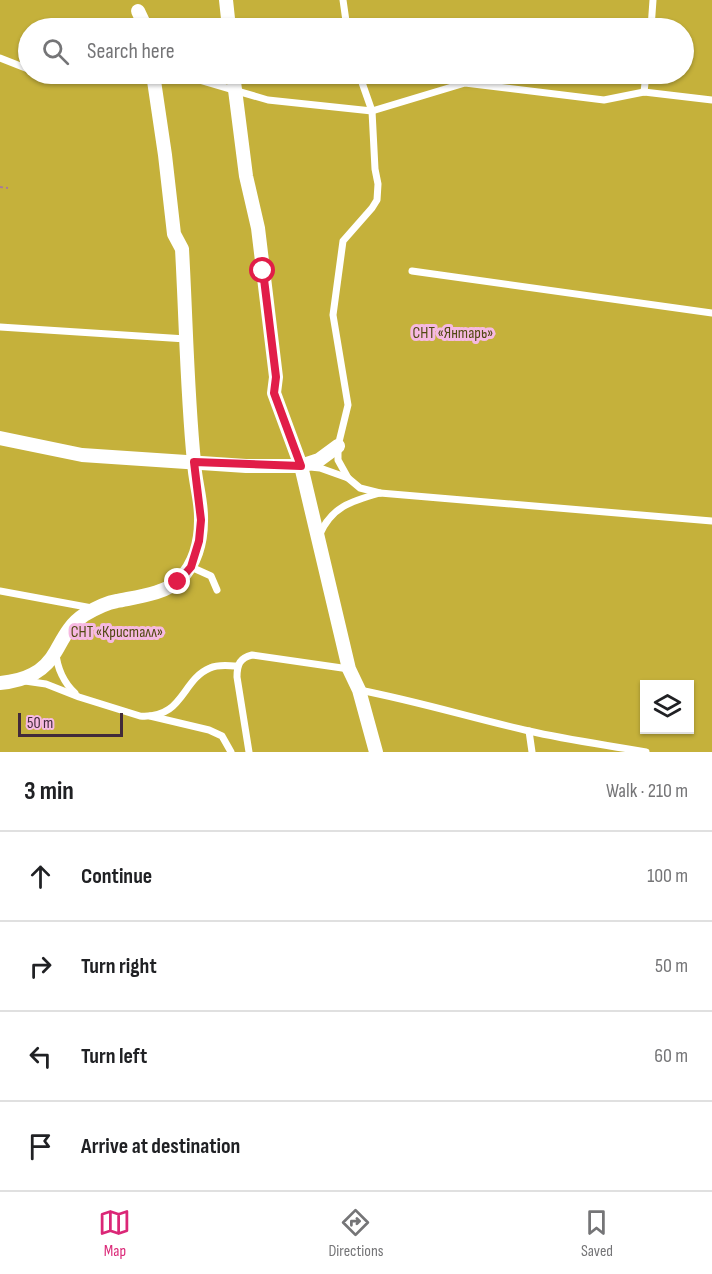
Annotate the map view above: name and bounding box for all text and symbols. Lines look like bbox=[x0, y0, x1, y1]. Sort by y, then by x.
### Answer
search box bbox=[18, 18, 694, 84]
icon: search bbox=[39, 35, 72, 68]
text: Search here bbox=[87, 38, 174, 65]
route start bbox=[249, 257, 275, 283]
park label: СНТ «Янтарь» bbox=[413, 324, 493, 343]
route end bbox=[164, 568, 190, 594]
park label: СНТ «Кристалл» bbox=[71, 623, 163, 642]
map controls bbox=[640, 680, 694, 734]
button: layers bbox=[640, 680, 694, 734]
scale bar bbox=[18, 710, 123, 738]
text: 50 m bbox=[27, 714, 53, 733]
text: 3 min bbox=[24, 776, 74, 807]
text: Walk · 210 m bbox=[606, 779, 688, 803]
icon: ahead bbox=[24, 860, 57, 893]
text: Continue bbox=[81, 863, 152, 890]
text: 100 m bbox=[647, 864, 688, 888]
icon: right bbox=[24, 950, 57, 983]
text: Turn right bbox=[81, 953, 157, 980]
text: 50 m bbox=[655, 954, 688, 978]
icon: left bbox=[24, 1040, 57, 1073]
text: Turn left bbox=[81, 1043, 147, 1070]
text: 60 m bbox=[654, 1044, 688, 1068]
icon: arrive bbox=[24, 1130, 57, 1163]
text: Arrive at destination bbox=[81, 1133, 240, 1160]
tab: Map bbox=[98, 1206, 131, 1261]
tab: Directions bbox=[328, 1206, 383, 1261]
tab: Saved bbox=[580, 1206, 613, 1261]

